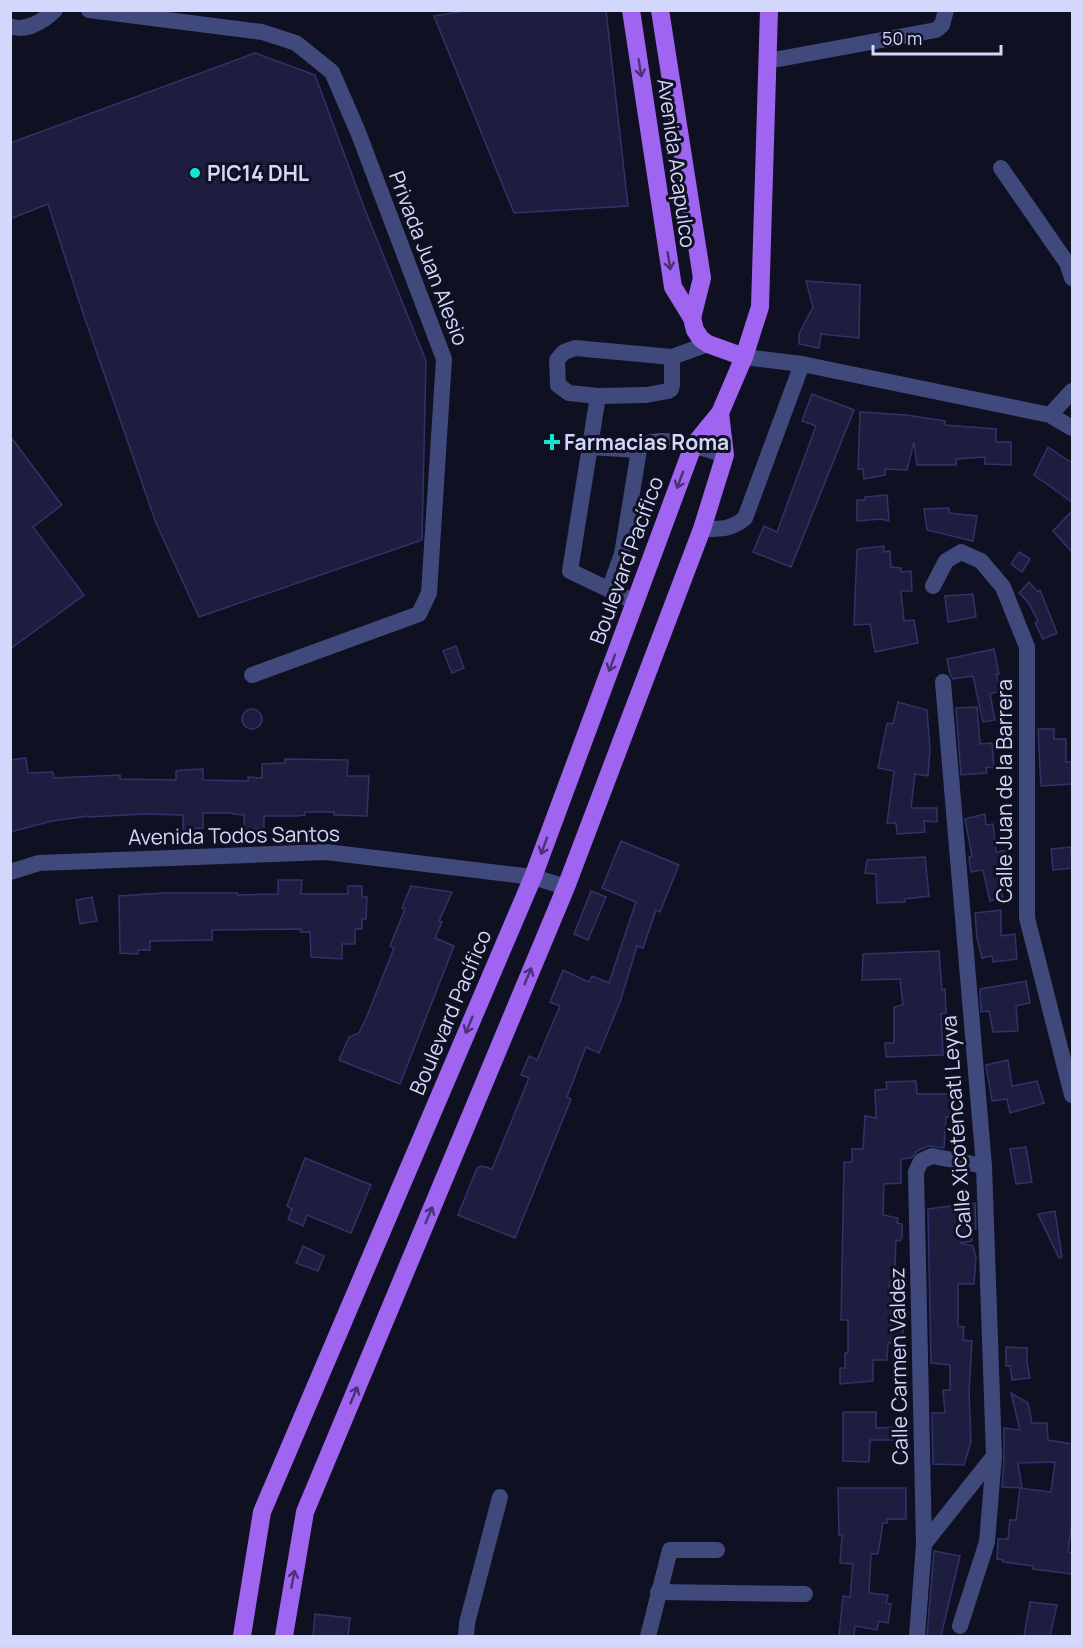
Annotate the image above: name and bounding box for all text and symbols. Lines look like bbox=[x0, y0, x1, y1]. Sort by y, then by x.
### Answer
scale bar bbox=[873, 18, 1000, 56]
text: 50 m bbox=[882, 26, 922, 50]
one-way arrow bbox=[635, 58, 646, 78]
street label: Avenida Acapulco bbox=[651, 77, 703, 249]
place label: PIC14 DHL bbox=[207, 159, 309, 187]
marker: PIC14 DHL bbox=[188, 166, 202, 180]
street label: Privada Juan Alesio bbox=[383, 167, 475, 349]
one-way arrow bbox=[663, 251, 674, 271]
place label: Farmacias Roma bbox=[564, 428, 729, 456]
marker: Farmacias Roma bbox=[545, 435, 559, 449]
one-way arrow bbox=[674, 470, 685, 489]
street label: Boulevard Pacífico bbox=[583, 472, 669, 648]
one-way arrow bbox=[606, 653, 617, 672]
street label: Calle Juan de la Barrera bbox=[990, 679, 1018, 903]
street label: Avenida Todos Santos bbox=[128, 819, 340, 851]
one-way arrow bbox=[538, 836, 549, 854]
street label: Boulevard Pacífico bbox=[403, 925, 497, 1099]
one-way arrow bbox=[523, 968, 534, 986]
street label: Calle Xicoténcatl Leyva bbox=[934, 1015, 978, 1239]
one-way arrow bbox=[463, 1016, 474, 1034]
one-way arrow bbox=[424, 1206, 435, 1224]
street label: Calle Carmen Valdez bbox=[882, 1267, 914, 1465]
one-way arrow bbox=[349, 1386, 360, 1404]
one-way arrow bbox=[288, 1570, 299, 1589]

